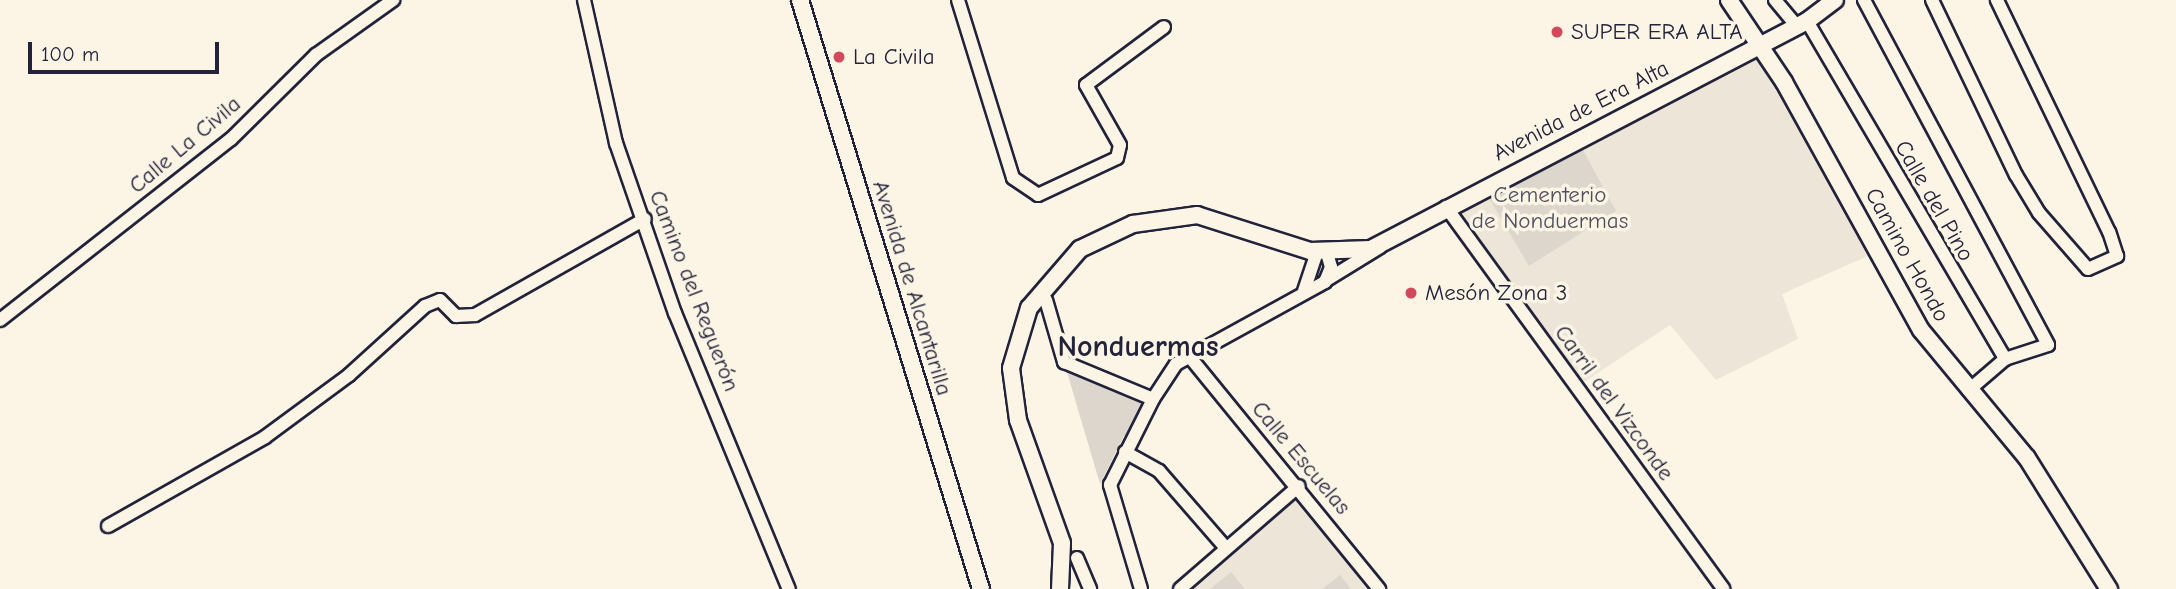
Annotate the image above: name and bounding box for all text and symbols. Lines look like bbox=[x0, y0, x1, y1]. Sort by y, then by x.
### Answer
place label: SUPER ERA ALTA bbox=[1571, 18, 1743, 46]
marker: SUPER ERA ALTA bbox=[1549, 24, 1565, 40]
scale bar bbox=[32, 28, 222, 72]
text: 100 m bbox=[41, 42, 99, 66]
place label: La Civila bbox=[853, 43, 935, 71]
marker: La Civila bbox=[831, 49, 847, 65]
street label: Avenida de Era Alta bbox=[1489, 55, 1673, 167]
street label: Calle La Civila bbox=[124, 90, 246, 200]
street label: Calle del Pino bbox=[1888, 136, 1980, 266]
street label: Avenida de Alcantarilla bbox=[866, 177, 958, 399]
park label: Cementerio de Nonduermas bbox=[1472, 181, 1628, 235]
street label: Camino Hondo bbox=[1859, 183, 1955, 327]
street label: Camino del Reguerón bbox=[643, 187, 745, 395]
place label: Mesón Zona 3 bbox=[1425, 279, 1567, 307]
marker: Mesón Zona 3 bbox=[1403, 285, 1419, 301]
street label: Carril del Vizconde bbox=[1548, 320, 1680, 486]
district label: Nonduermas bbox=[1057, 329, 1219, 365]
street label: Calle Escuelas bbox=[1246, 396, 1356, 520]

